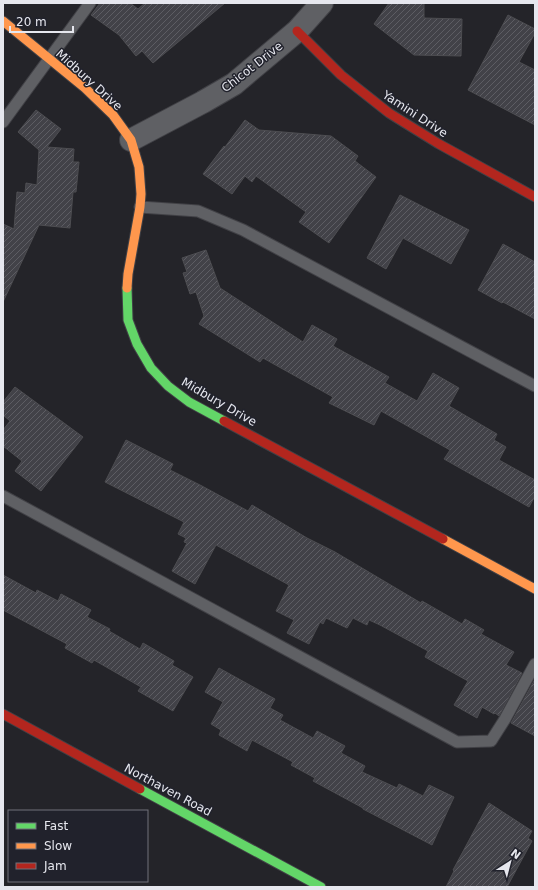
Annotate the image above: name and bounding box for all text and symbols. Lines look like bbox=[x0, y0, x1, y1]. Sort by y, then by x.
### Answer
scale bar bbox=[10, 8, 73, 34]
text: 20 m bbox=[16, 15, 47, 29]
street label: Chicot Drive bbox=[219, 39, 285, 95]
street label: Midbury Drive bbox=[53, 47, 125, 113]
street label: Yamini Drive bbox=[379, 87, 450, 140]
street label: Midbury Drive bbox=[179, 375, 259, 429]
street label: Northaven Road bbox=[122, 761, 214, 819]
legend bbox=[8, 810, 148, 882]
text: Fast bbox=[44, 819, 68, 833]
text: Slow bbox=[44, 839, 72, 853]
north arrow bbox=[490, 842, 530, 882]
text: N bbox=[508, 846, 523, 862]
text: Jam bbox=[43, 859, 67, 873]

